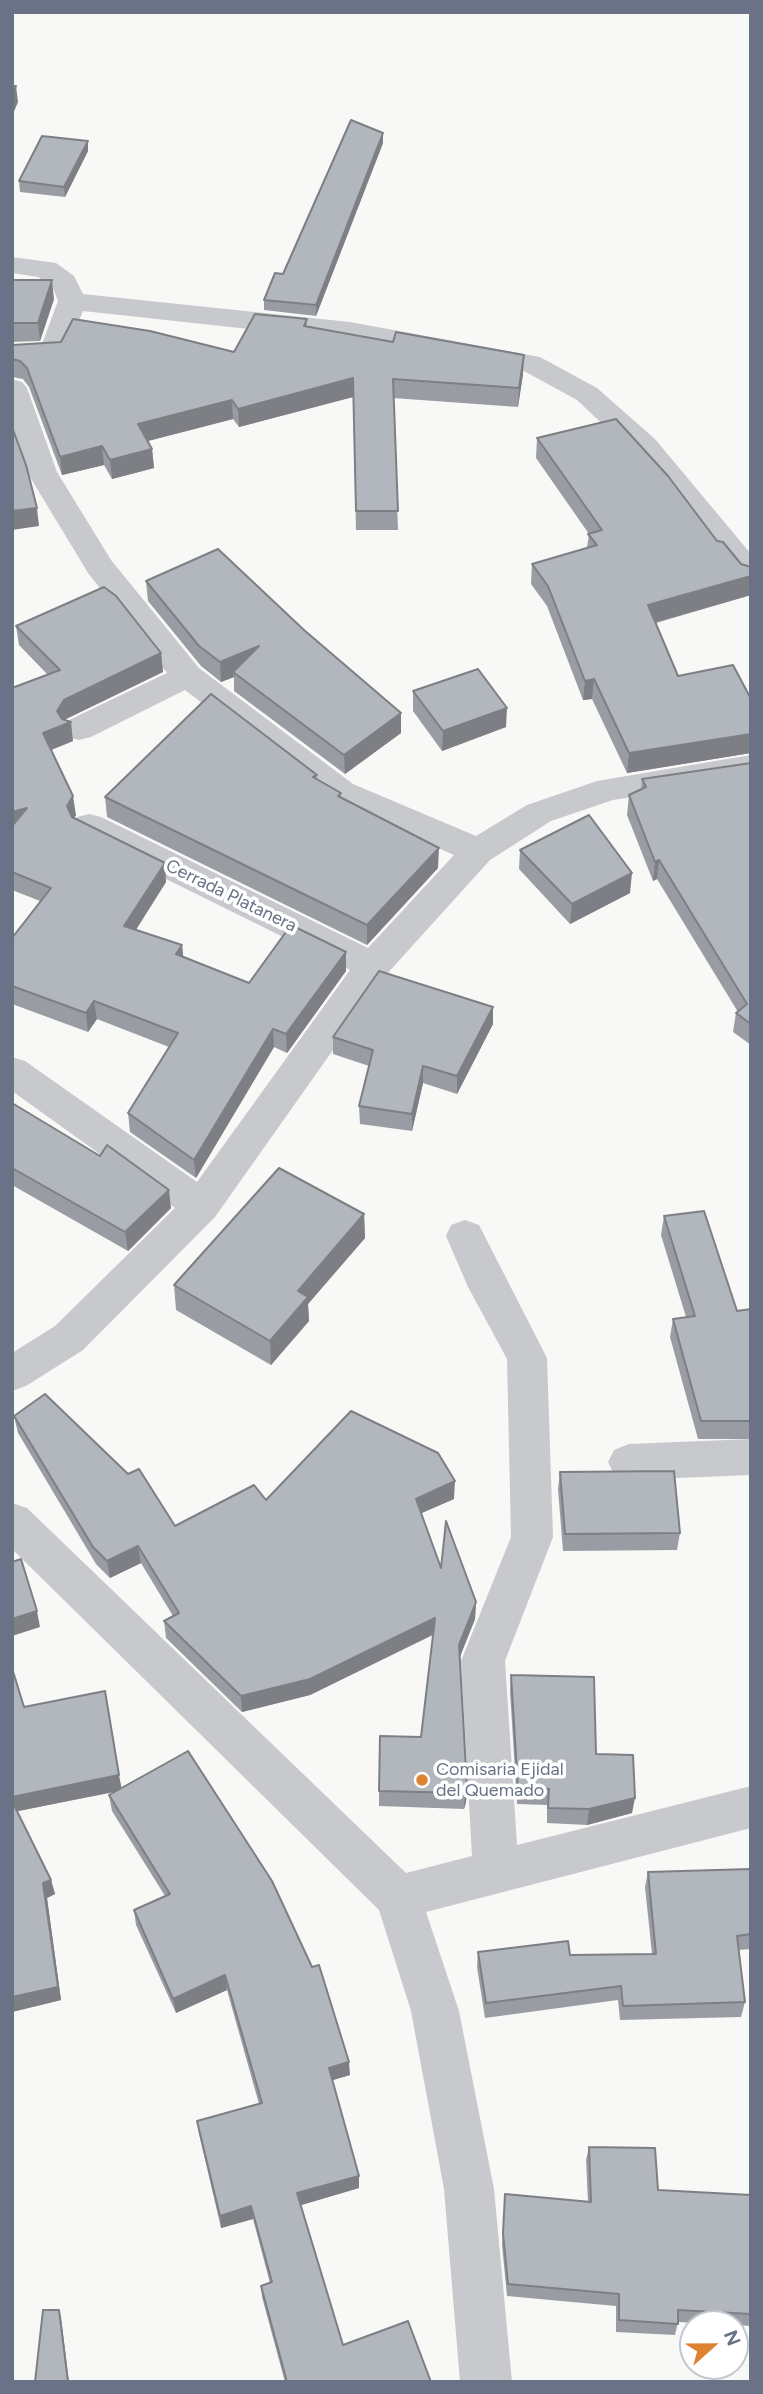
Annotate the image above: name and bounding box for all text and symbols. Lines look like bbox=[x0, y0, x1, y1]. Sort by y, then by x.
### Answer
street label: Cerrada Platanera bbox=[162, 855, 300, 937]
place label: Comisaria Ejidal del Quemado bbox=[436, 1759, 564, 1802]
marker: Comisaria Ejidal del Quemado bbox=[414, 1772, 430, 1788]
north arrow bbox=[679, 2310, 749, 2380]
text: N bbox=[719, 2327, 746, 2349]

